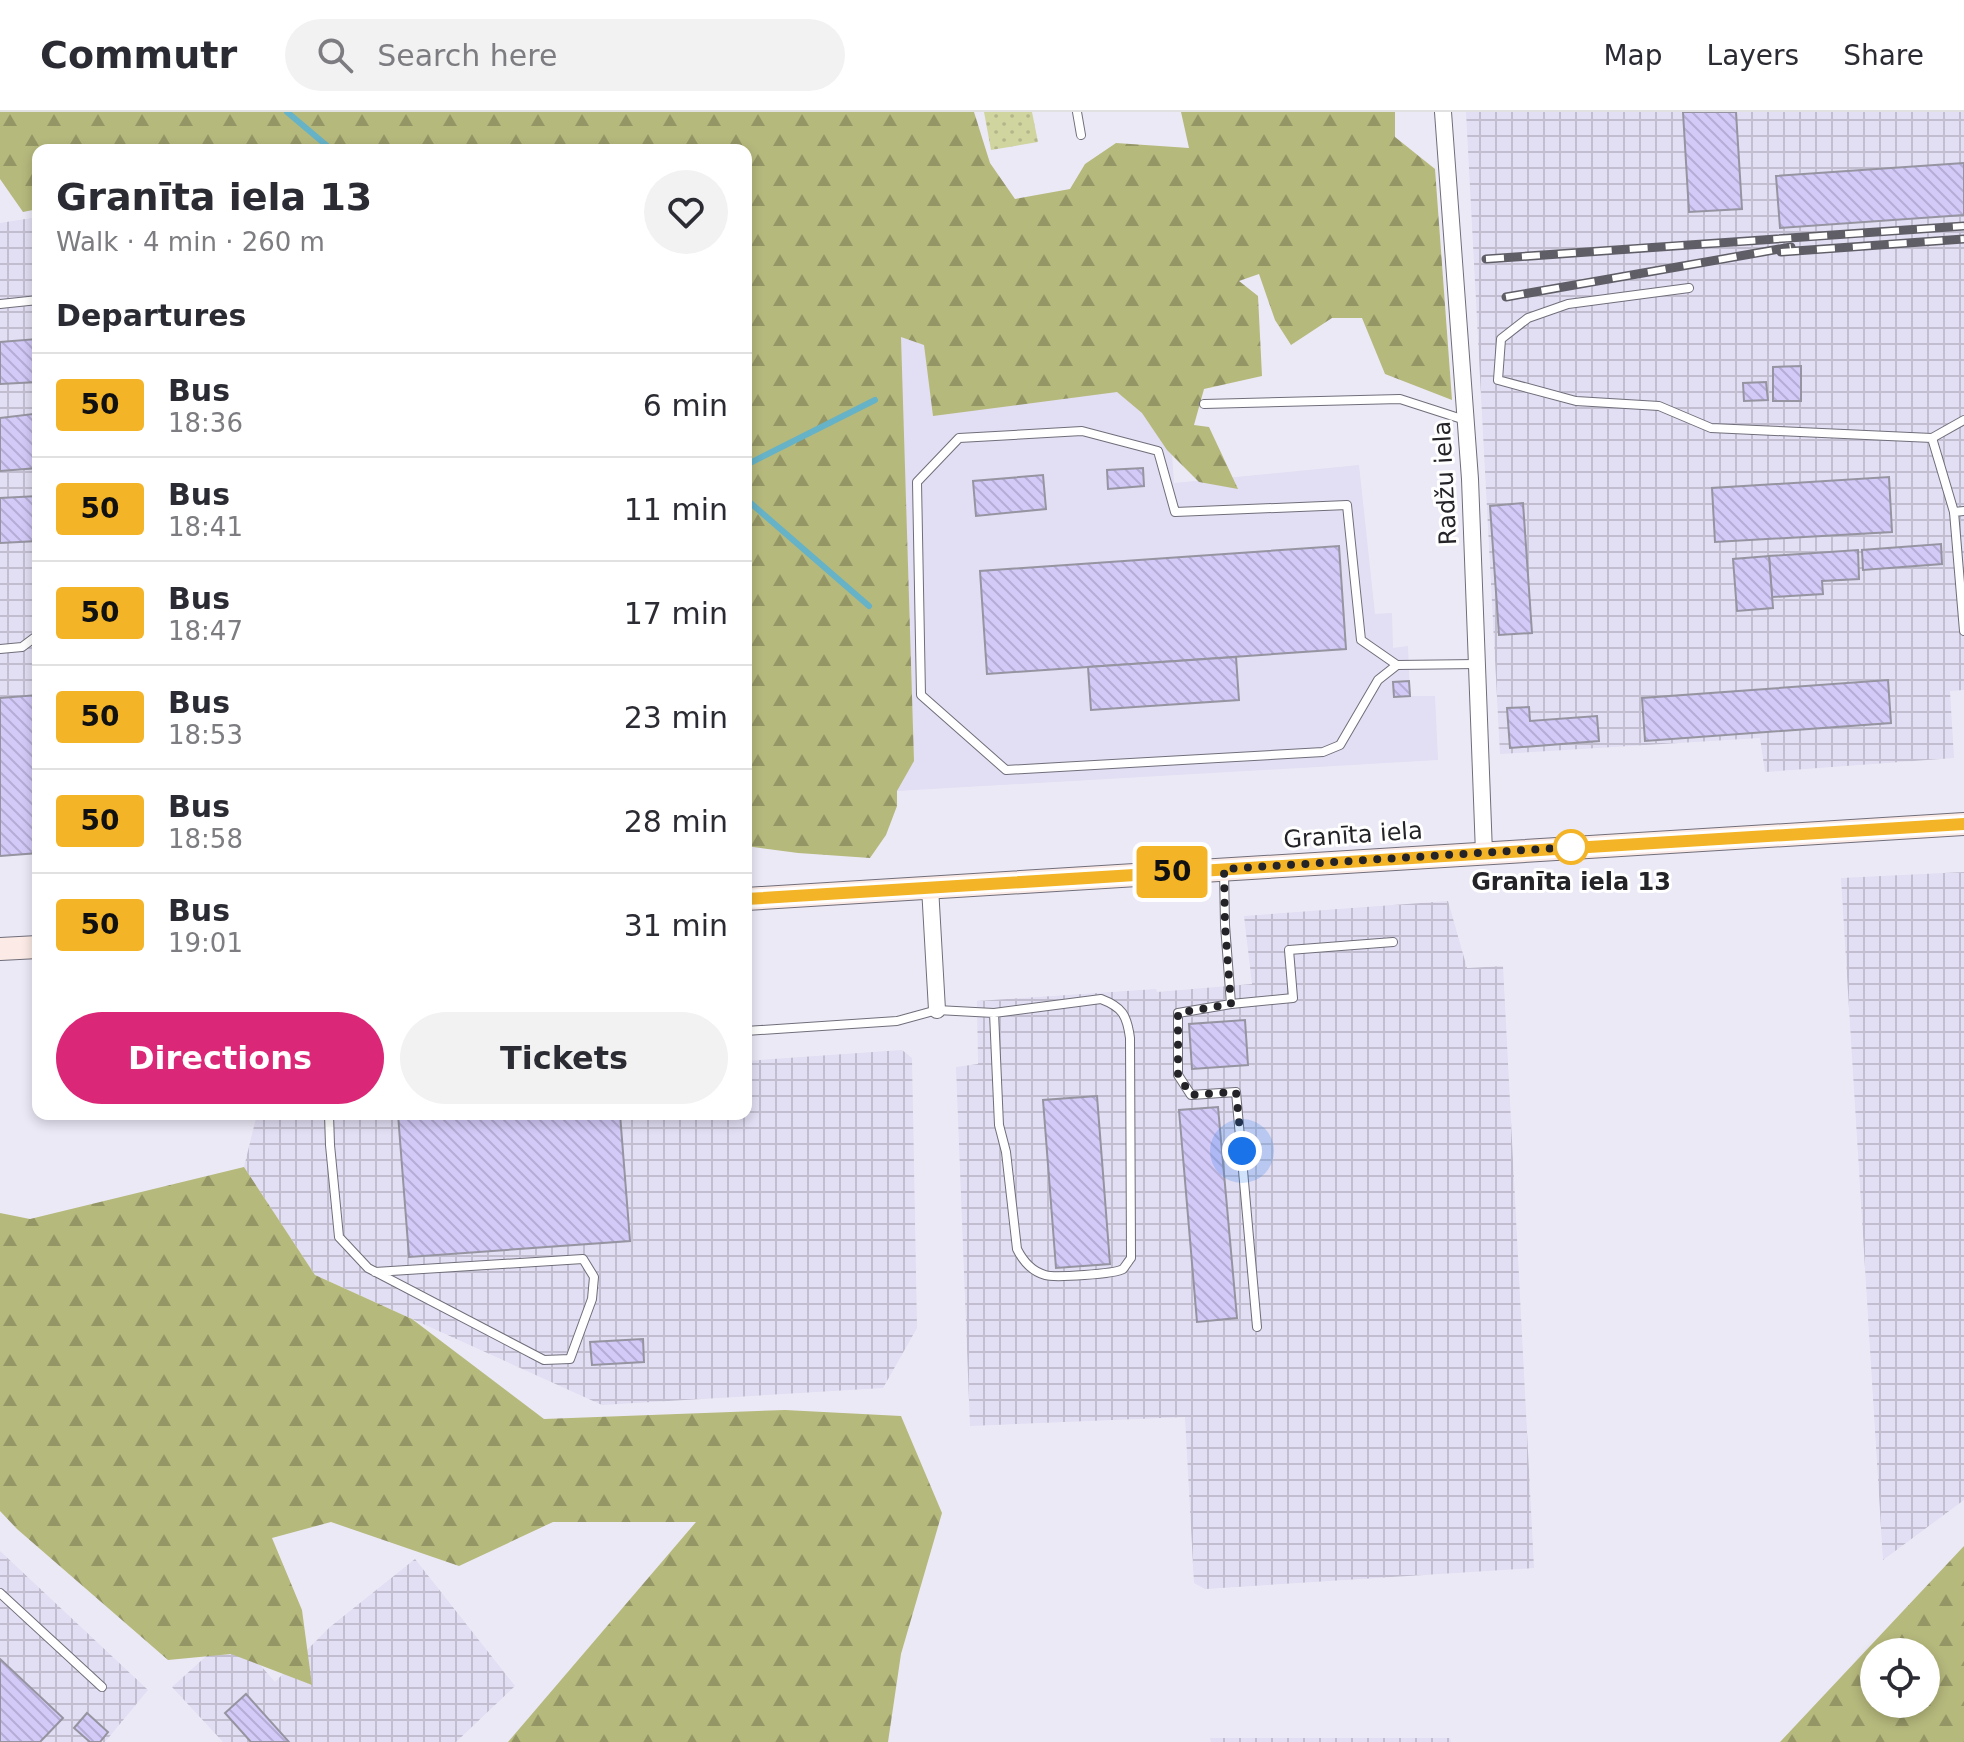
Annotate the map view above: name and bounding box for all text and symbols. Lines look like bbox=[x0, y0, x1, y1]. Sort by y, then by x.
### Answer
search box bbox=[285, 19, 845, 91]
text: Commutr bbox=[40, 33, 237, 77]
icon: search bbox=[313, 33, 357, 77]
text: Search here bbox=[377, 38, 557, 73]
text: Map bbox=[1603, 39, 1663, 72]
text: Layers bbox=[1707, 39, 1799, 72]
text: Share bbox=[1843, 39, 1924, 72]
button: heart bbox=[644, 170, 728, 254]
text: Granīta iela 13 bbox=[56, 175, 372, 219]
text: Walk · 4 min · 260 m bbox=[56, 227, 325, 257]
text: Departures bbox=[56, 298, 246, 333]
text: Bus bbox=[168, 373, 230, 408]
text: 50 bbox=[81, 388, 119, 421]
text: 6 min bbox=[643, 388, 728, 423]
text: 18:36 bbox=[168, 408, 243, 438]
street label: Radžu iela bbox=[1428, 420, 1462, 546]
text: Bus bbox=[168, 477, 230, 512]
text: 50 bbox=[81, 492, 119, 525]
text: 11 min bbox=[624, 492, 728, 527]
text: 18:41 bbox=[168, 512, 243, 542]
text: Bus bbox=[168, 581, 230, 616]
text: 50 bbox=[81, 596, 119, 629]
text: 17 min bbox=[624, 596, 728, 631]
text: 18:47 bbox=[168, 616, 243, 646]
text: Bus bbox=[168, 685, 230, 720]
text: 50 bbox=[81, 700, 119, 733]
text: 23 min bbox=[624, 700, 728, 735]
text: 18:53 bbox=[168, 720, 243, 750]
text: Bus bbox=[168, 789, 230, 824]
text: 50 bbox=[81, 804, 119, 837]
text: 28 min bbox=[624, 804, 728, 839]
street label: Granīta iela bbox=[1282, 816, 1424, 854]
text: 18:58 bbox=[168, 824, 243, 854]
marker: Granīta iela 13 bbox=[1554, 830, 1588, 864]
line badge: 50 bbox=[1136, 846, 1208, 898]
text: 50 bbox=[1153, 855, 1191, 888]
place label: Granīta iela 13 bbox=[1471, 868, 1671, 896]
text: Bus bbox=[168, 893, 230, 928]
text: 50 bbox=[81, 908, 119, 941]
text: 31 min bbox=[624, 908, 728, 943]
text: 19:01 bbox=[168, 928, 243, 958]
button: Directions bbox=[56, 1012, 384, 1104]
button: Tickets bbox=[400, 1012, 728, 1104]
your location bbox=[1222, 1131, 1262, 1171]
map controls bbox=[1860, 1638, 1940, 1718]
button: locate bbox=[1860, 1638, 1940, 1718]

